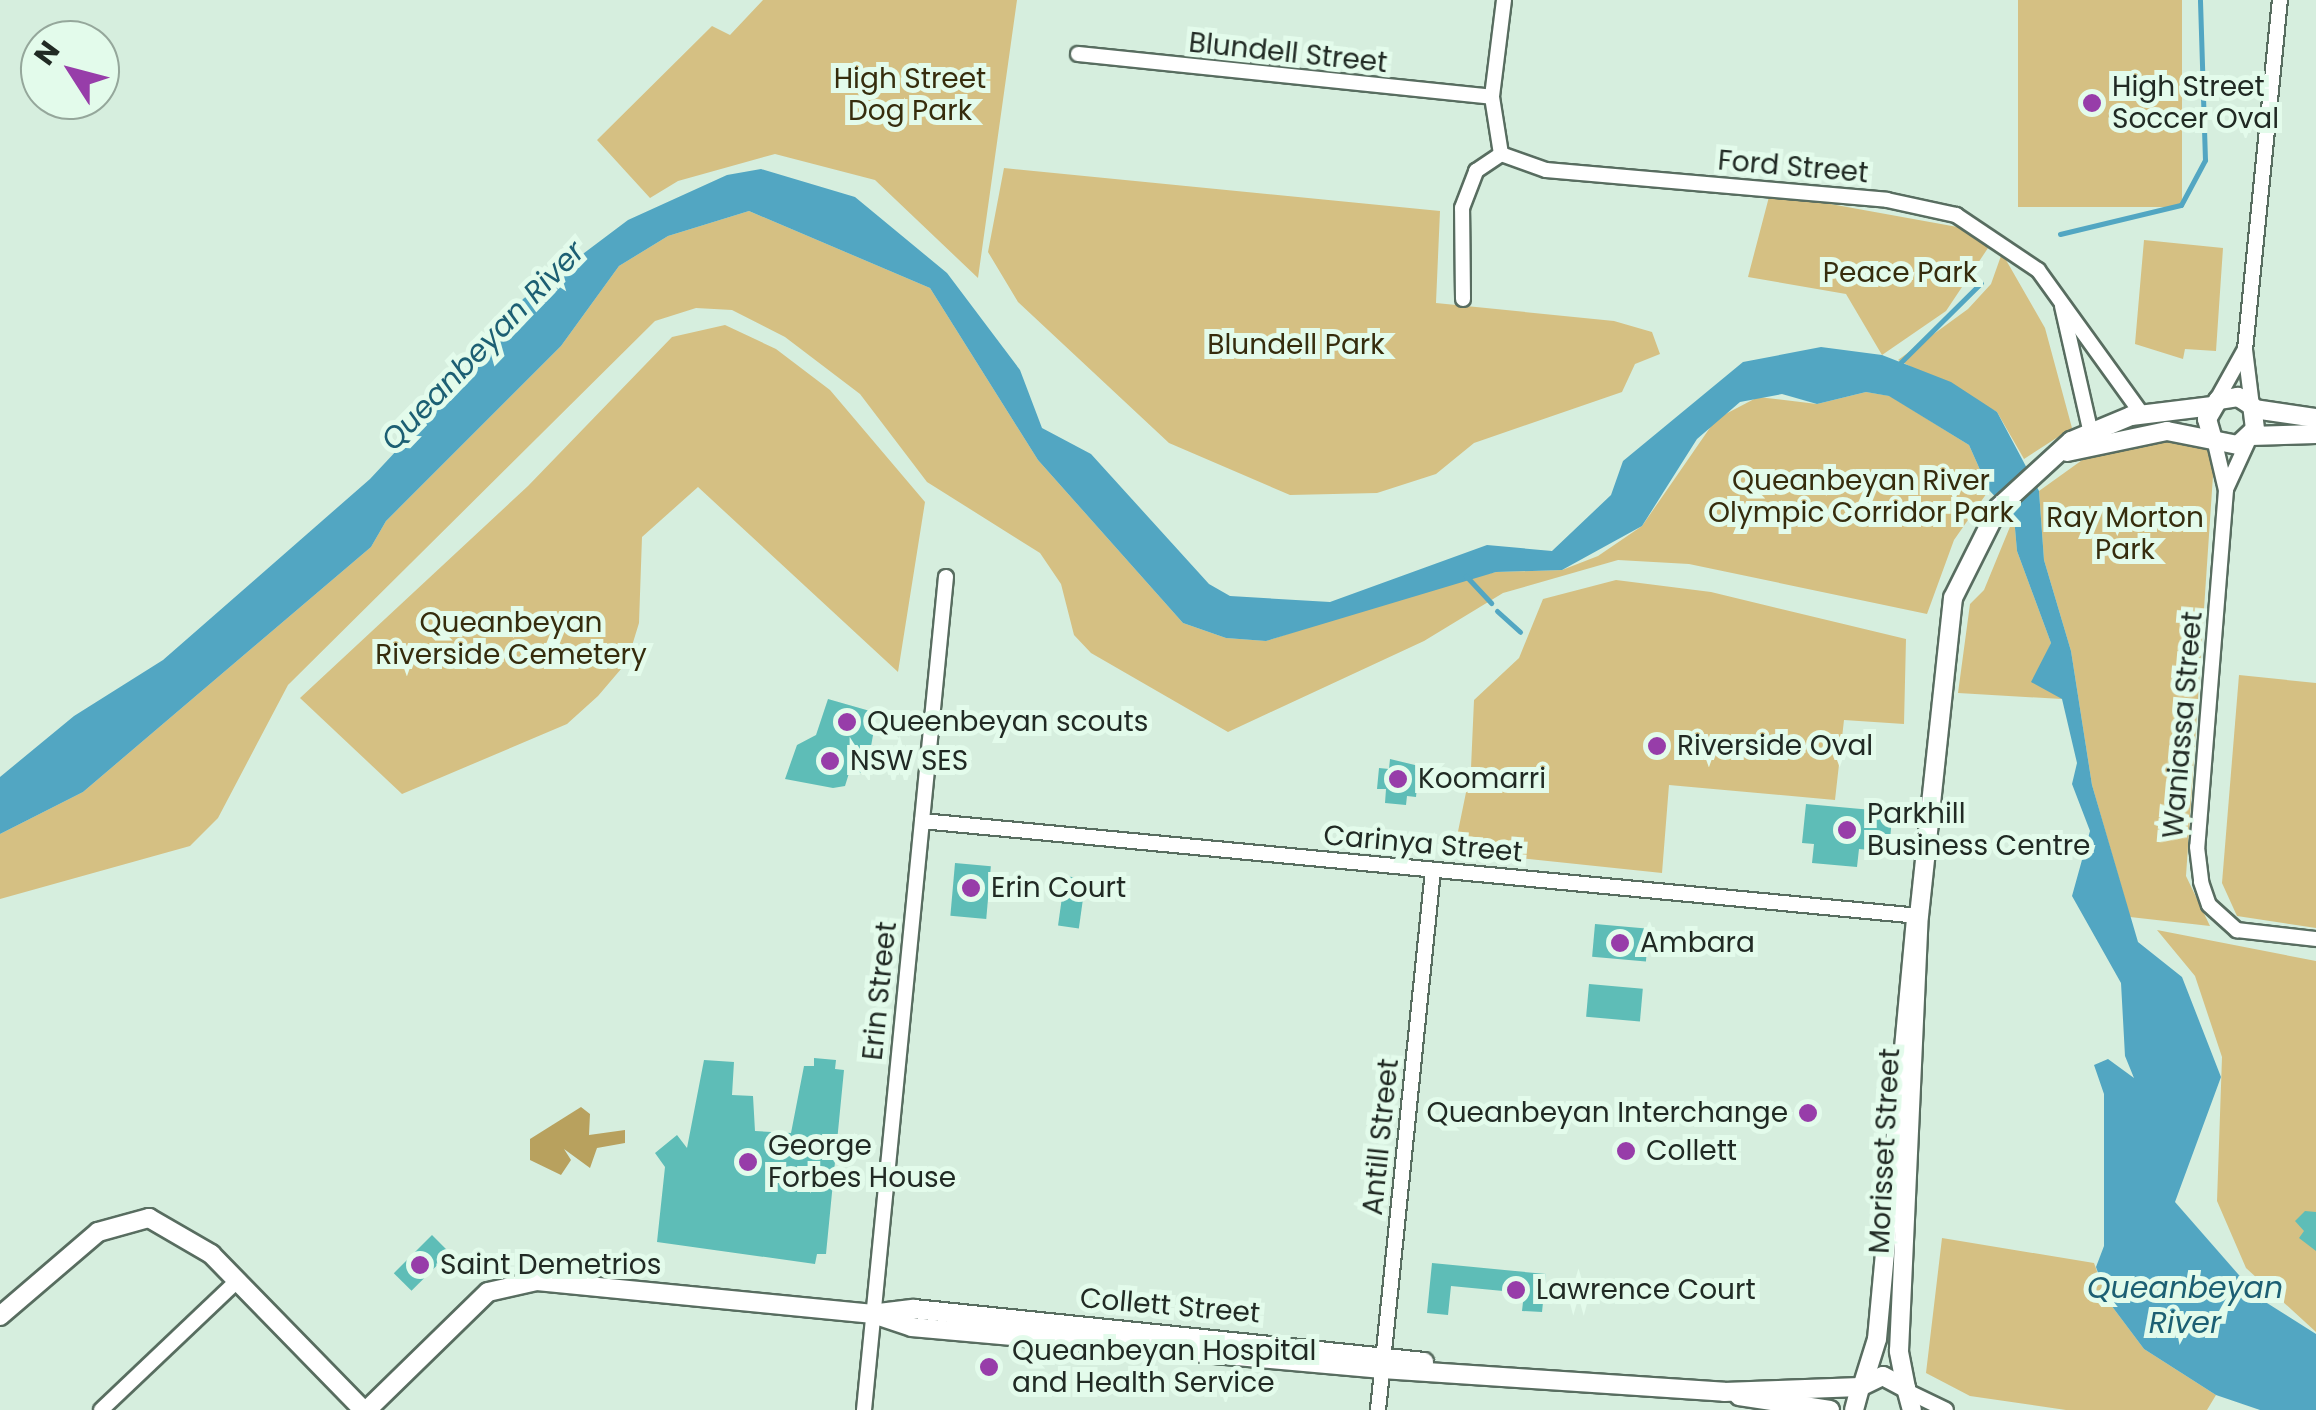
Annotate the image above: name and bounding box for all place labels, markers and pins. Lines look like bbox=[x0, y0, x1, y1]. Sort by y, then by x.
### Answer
place label: High Street Soccer Oval bbox=[2112, 70, 2279, 136]
marker: High Street Soccer Oval bbox=[2081, 92, 2103, 114]
place label: Queenbeyan scouts bbox=[867, 705, 1148, 739]
marker: Queenbeyan scouts bbox=[836, 711, 858, 733]
place label: Riverside Oval bbox=[1677, 729, 1873, 763]
marker: Riverside Oval bbox=[1646, 735, 1668, 757]
place label: NSW SES bbox=[850, 744, 968, 778]
marker: NSW SES bbox=[819, 750, 841, 772]
place label: Koomarri bbox=[1418, 762, 1546, 796]
marker: Koomarri bbox=[1387, 768, 1409, 790]
place label: Parkhill Business Centre bbox=[1867, 797, 2090, 863]
marker: Parkhill Business Centre bbox=[1836, 819, 1858, 841]
place label: Erin Court bbox=[991, 871, 1126, 905]
marker: Erin Court bbox=[960, 877, 982, 899]
place label: Ambara bbox=[1640, 926, 1755, 960]
marker: Ambara bbox=[1609, 932, 1631, 954]
place label: Queanbeyan Interchange bbox=[1427, 1096, 1788, 1130]
marker: Queanbeyan Interchange bbox=[1797, 1102, 1819, 1124]
place label: George Forbes House bbox=[768, 1129, 956, 1195]
place label: Collett bbox=[1646, 1134, 1737, 1168]
marker: Collett bbox=[1615, 1140, 1637, 1162]
marker: George Forbes House bbox=[737, 1151, 759, 1173]
place label: Saint Demetrios bbox=[440, 1248, 661, 1282]
marker: Saint Demetrios bbox=[409, 1254, 431, 1276]
place label: Lawrence Court bbox=[1536, 1273, 1756, 1307]
marker: Lawrence Court bbox=[1505, 1279, 1527, 1301]
place label: Queanbeyan Hospital and Health Service bbox=[1012, 1334, 1316, 1400]
marker: Queanbeyan Hospital and Health Service bbox=[976, 1354, 1002, 1380]

